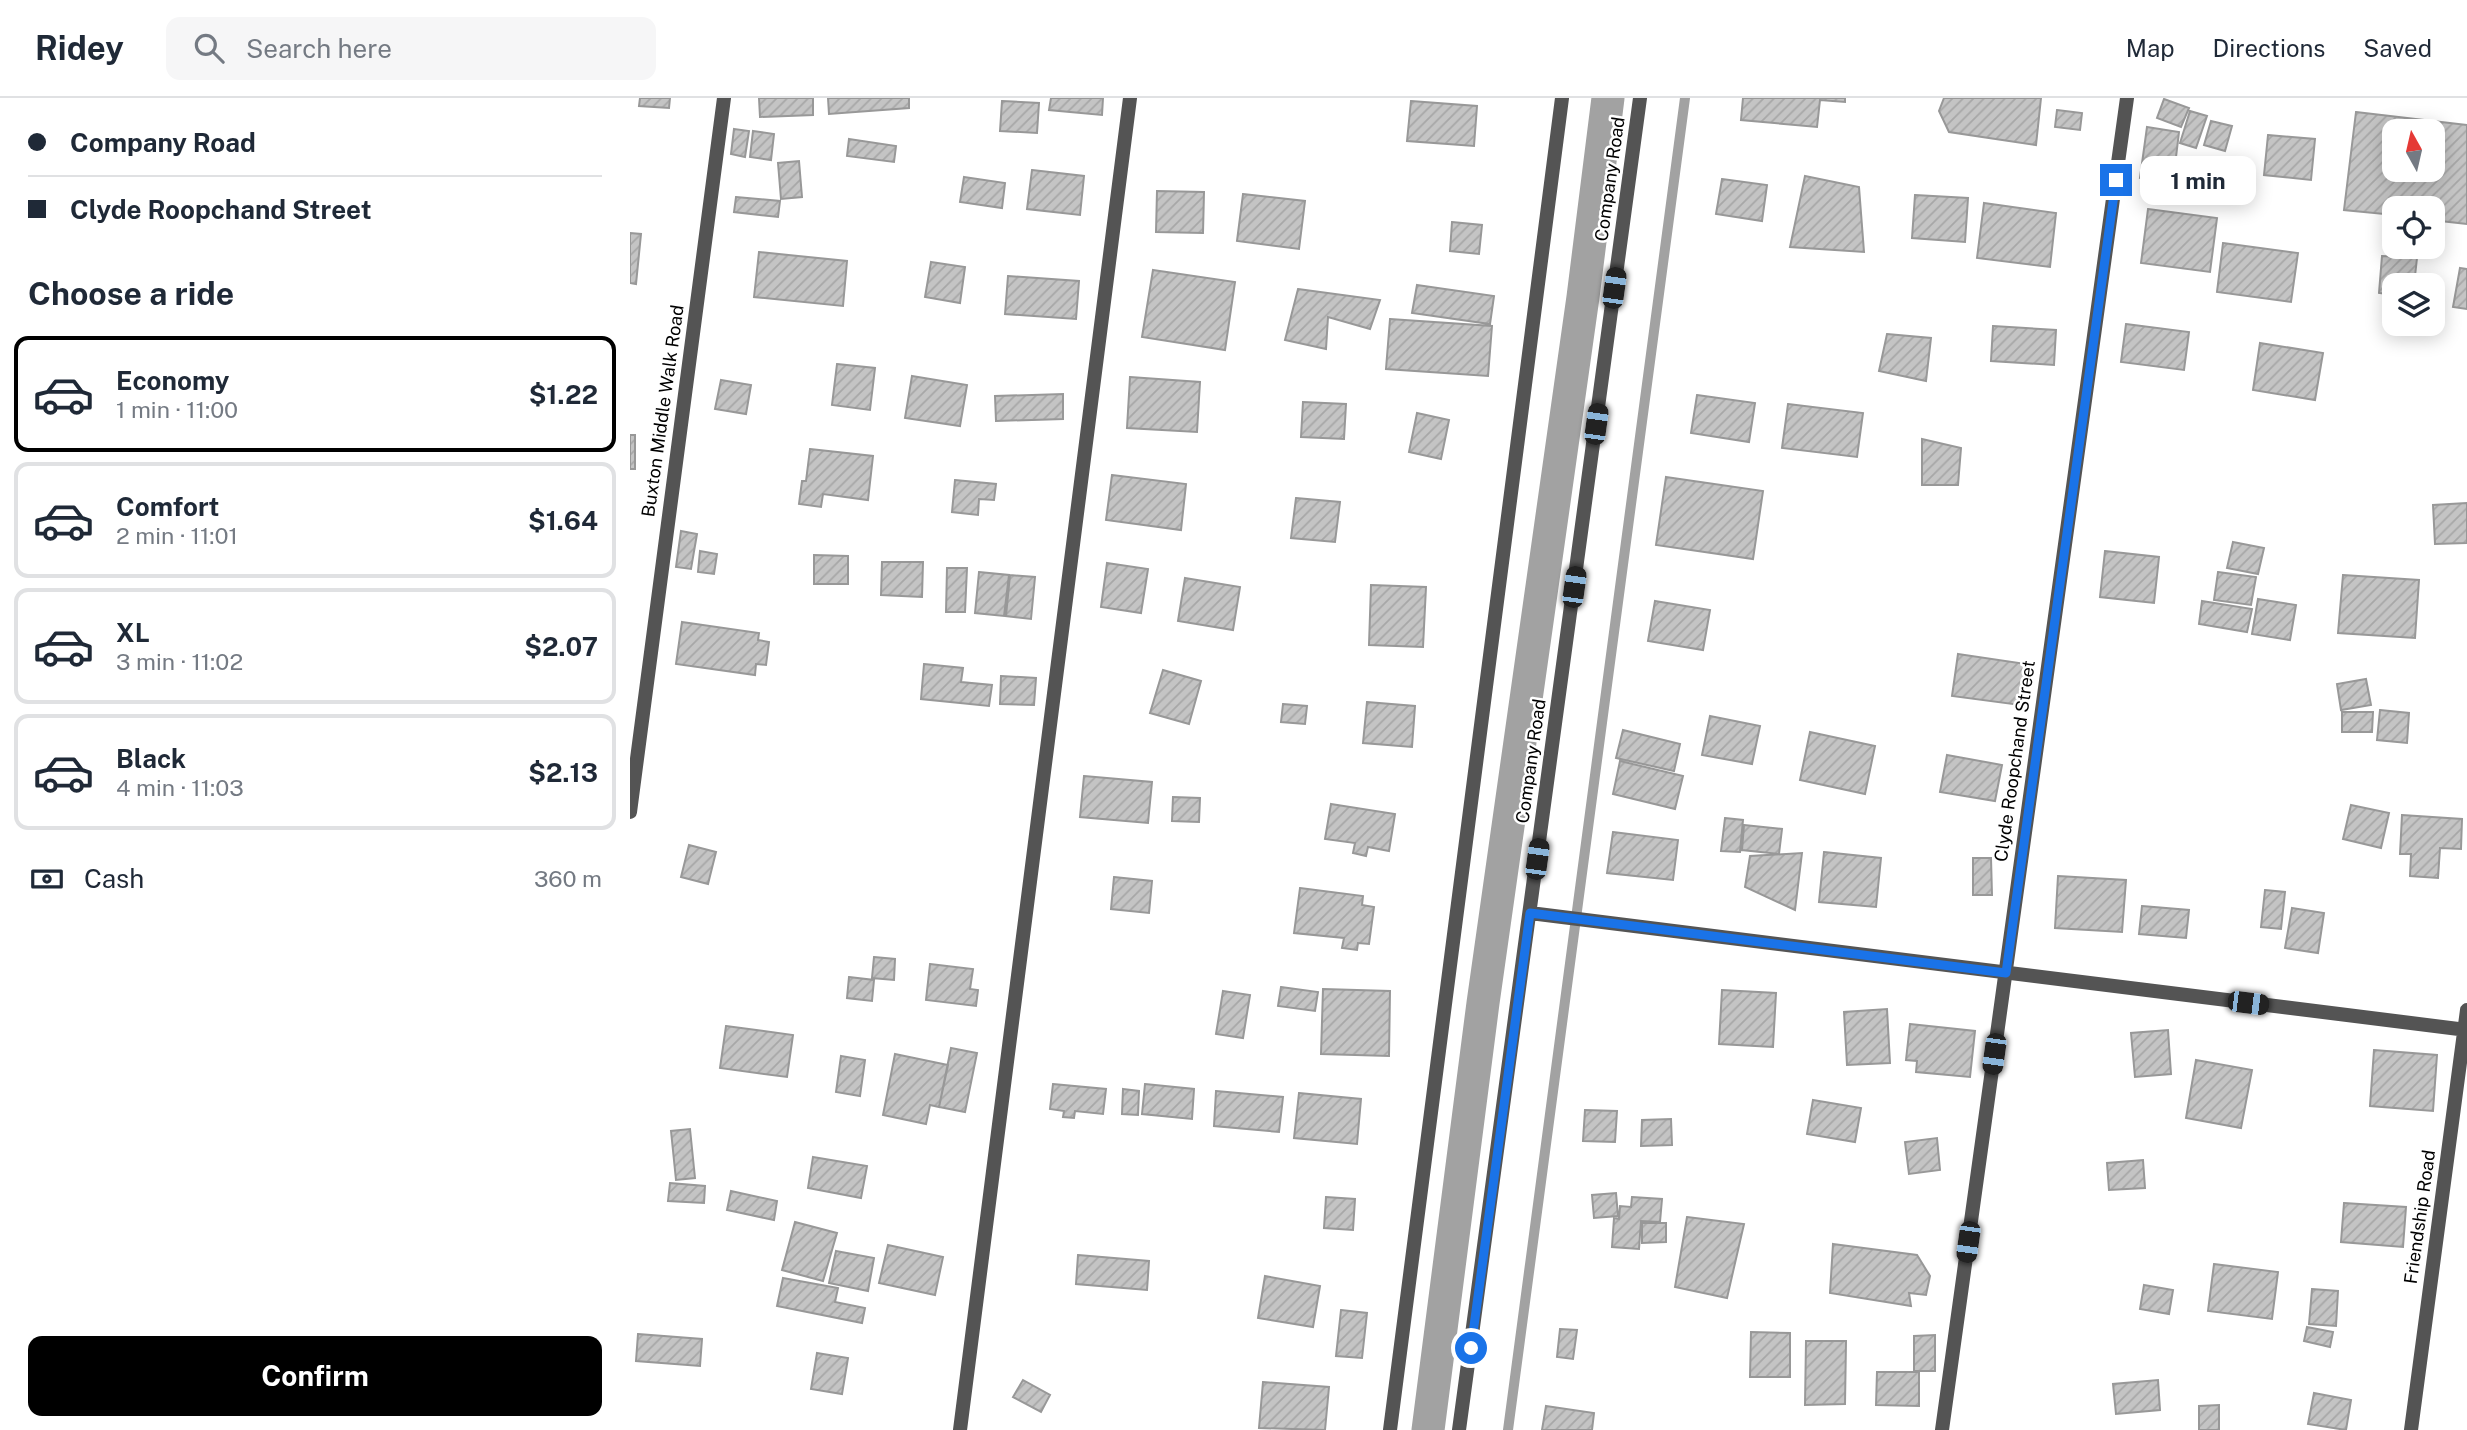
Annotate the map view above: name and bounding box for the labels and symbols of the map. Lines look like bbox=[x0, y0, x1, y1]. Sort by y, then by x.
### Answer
street label: Company Road bbox=[1590, 115, 1629, 242]
north arrow bbox=[2382, 119, 2445, 182]
callout: 1 min bbox=[2140, 155, 2256, 204]
route end bbox=[2100, 164, 2132, 196]
car bbox=[1601, 266, 1628, 310]
street label: Buxton Middle Walk Road bbox=[637, 304, 688, 518]
car bbox=[1583, 402, 1610, 446]
car bbox=[1561, 565, 1588, 609]
street label: Clyde Roopchand Street bbox=[1990, 659, 2039, 863]
street label: Company Road bbox=[1511, 697, 1550, 824]
car bbox=[1524, 837, 1551, 881]
car bbox=[2226, 990, 2271, 1016]
car bbox=[1981, 1032, 2008, 1076]
street label: Friendship Road bbox=[2400, 1149, 2439, 1285]
car bbox=[1955, 1220, 1982, 1264]
route start bbox=[1455, 1332, 1487, 1364]

